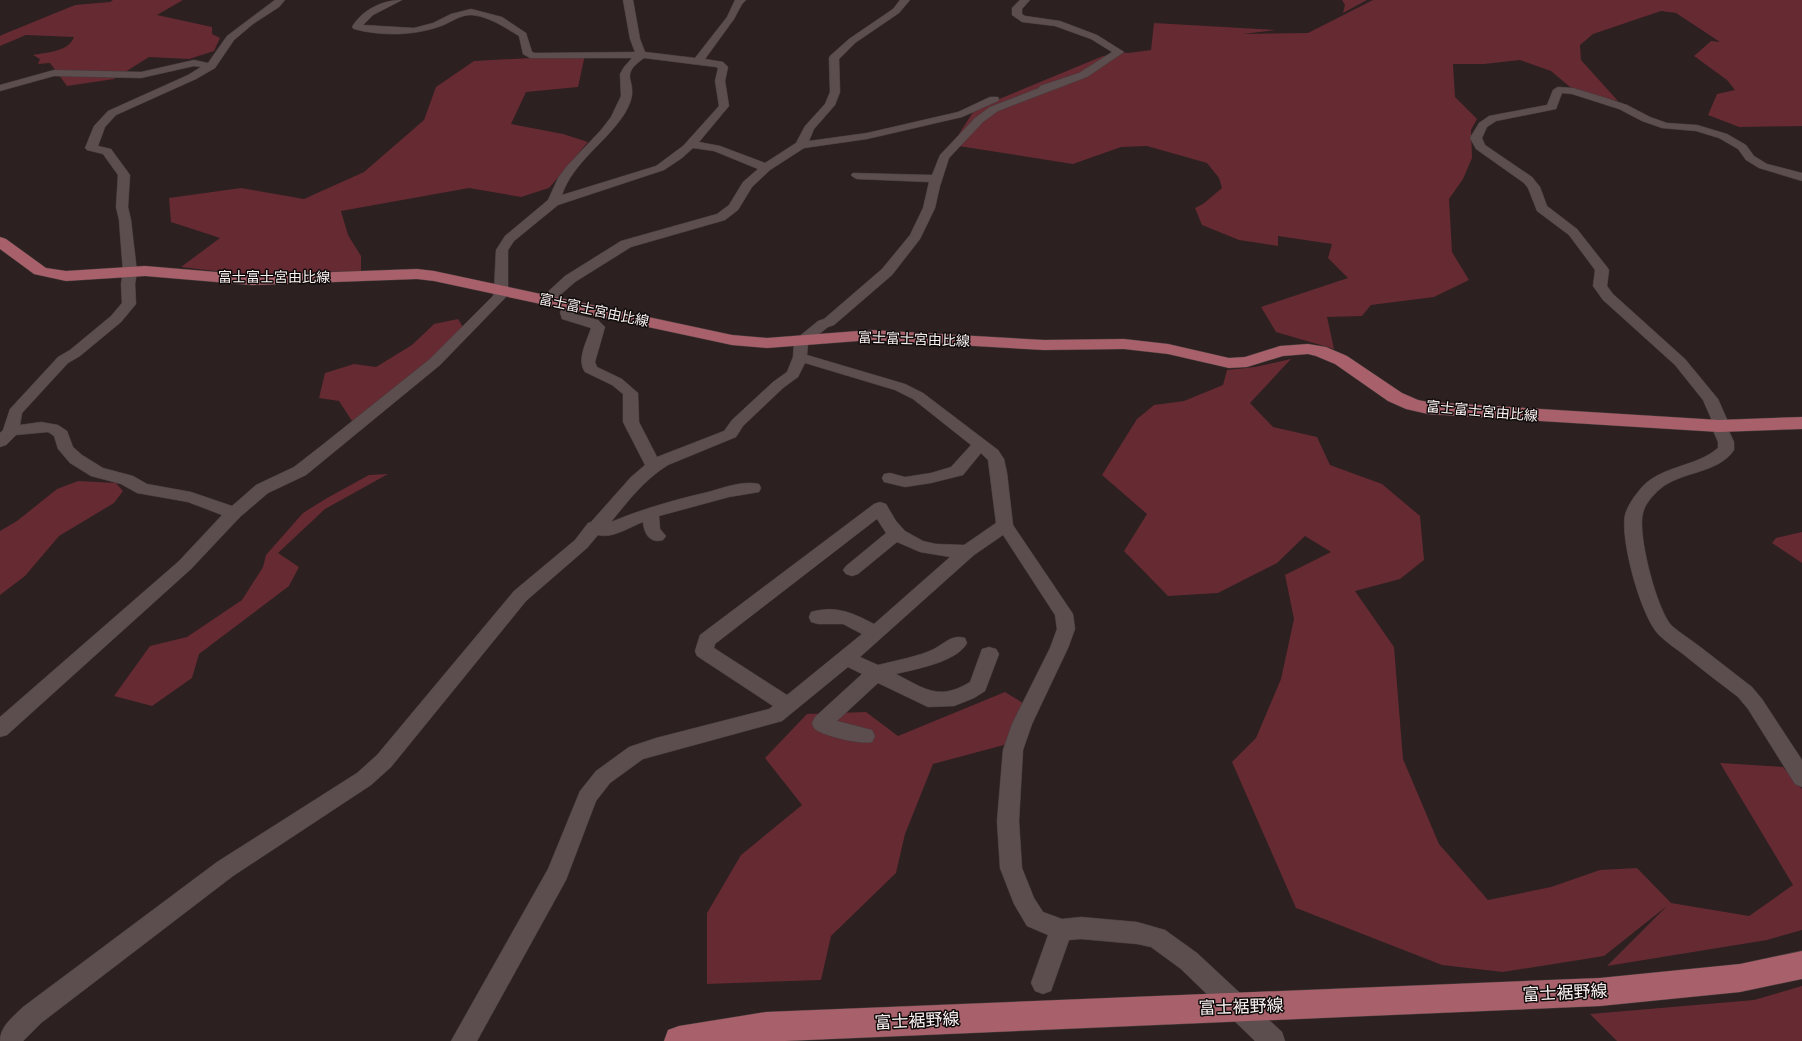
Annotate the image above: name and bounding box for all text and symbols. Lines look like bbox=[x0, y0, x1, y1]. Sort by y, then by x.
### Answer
street label: 富士富士宮由比線 bbox=[218, 269, 330, 285]
street label: 富士富士宮由比線 bbox=[538, 291, 650, 329]
street label: 富士富士宮由比線 bbox=[858, 329, 970, 349]
street label: 富士富士宮由比線 bbox=[1426, 398, 1538, 424]
street label: 富士裾野線 bbox=[1522, 981, 1608, 1005]
street label: 富士裾野線 bbox=[1198, 996, 1284, 1018]
street label: 富士裾野線 bbox=[874, 1009, 960, 1033]

